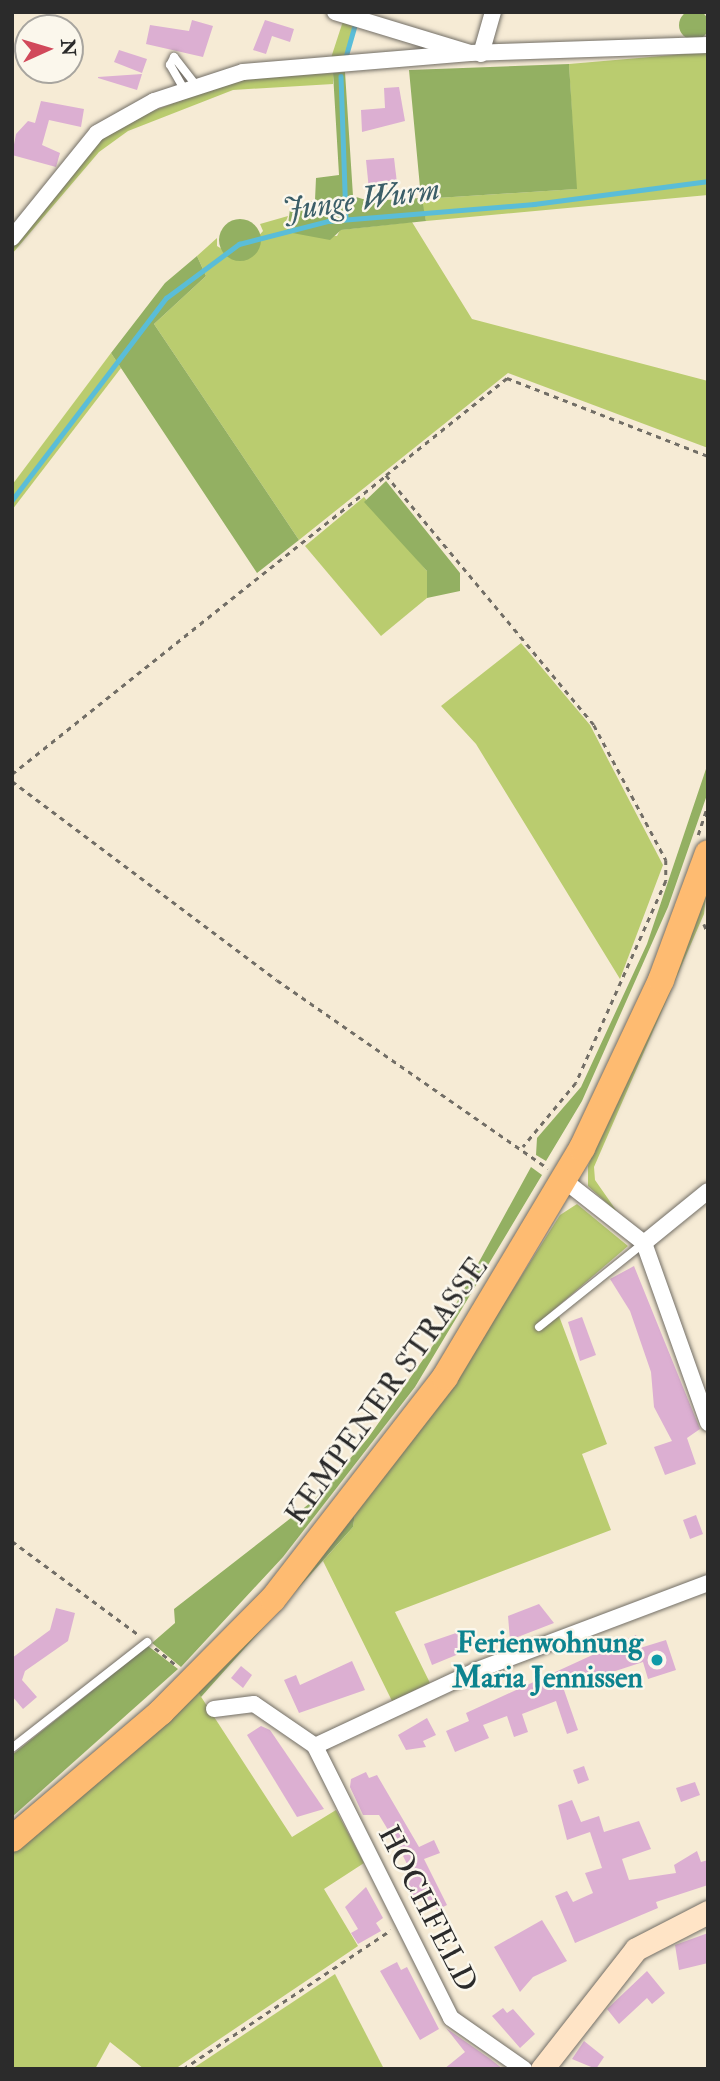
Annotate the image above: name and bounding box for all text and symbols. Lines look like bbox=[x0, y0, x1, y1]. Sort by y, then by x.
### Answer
north arrow bbox=[14, 14, 84, 84]
text: N bbox=[55, 38, 81, 57]
water label: Junge Wurm bbox=[280, 170, 442, 230]
street label: KEMPENER STRASSE bbox=[278, 1250, 496, 1532]
place label: Ferienwohnung Maria Jennissen bbox=[452, 1625, 643, 1696]
marker: Ferienwohnung Maria Jennissen bbox=[649, 1652, 665, 1668]
street label: HOCHFELD bbox=[370, 1820, 484, 1998]

